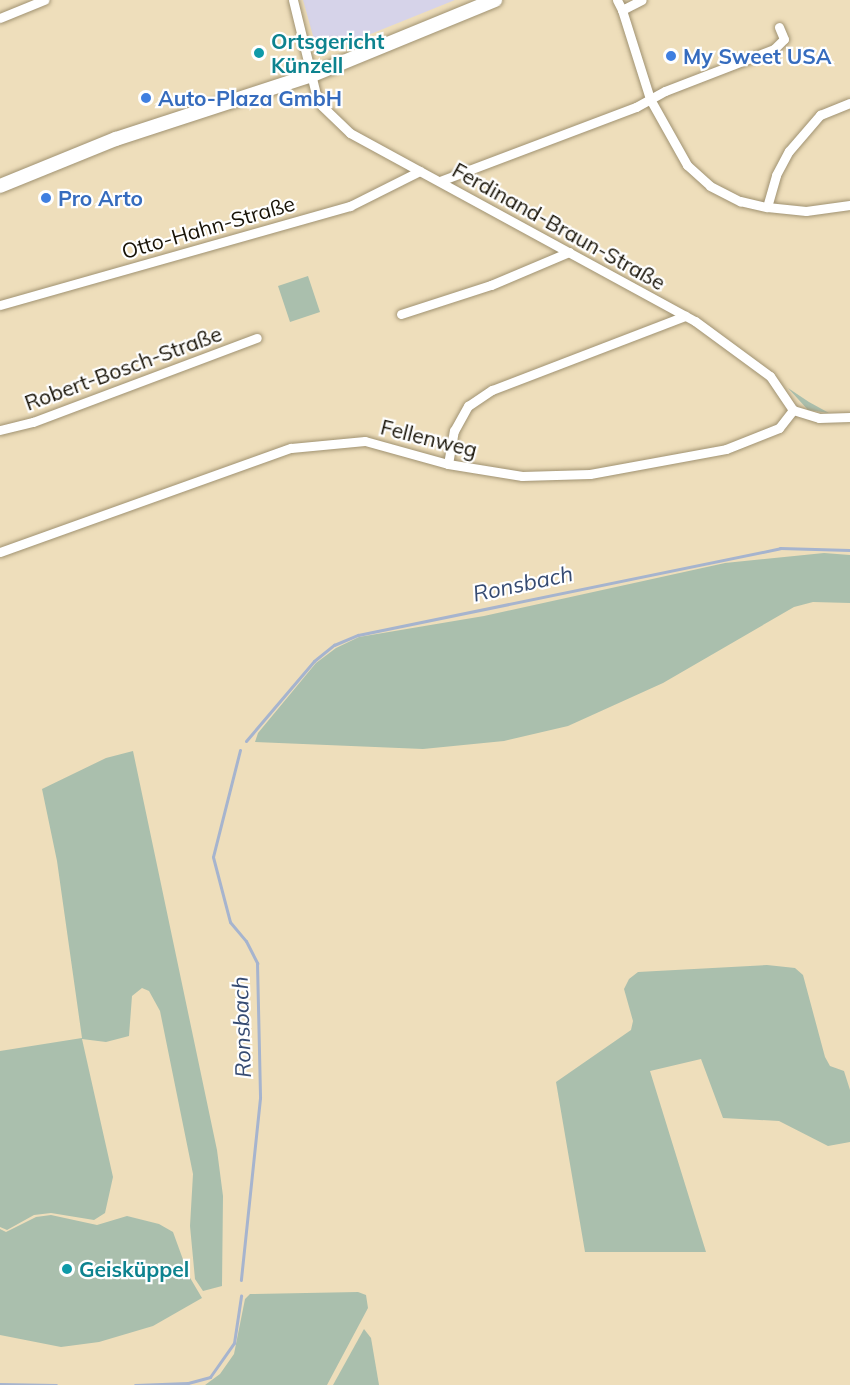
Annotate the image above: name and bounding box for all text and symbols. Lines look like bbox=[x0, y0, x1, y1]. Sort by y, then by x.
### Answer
place label: Ortsgericht Künzell bbox=[271, 28, 384, 78]
place label: My Sweet USA bbox=[683, 43, 832, 69]
marker: Ortsgericht Künzell bbox=[252, 46, 266, 60]
marker: My Sweet USA bbox=[664, 49, 678, 63]
place label: Auto-Plaza GmbH bbox=[158, 85, 342, 111]
marker: Auto-Plaza GmbH bbox=[139, 91, 153, 105]
street label: Ferdinand-Braun-Straße bbox=[448, 157, 670, 295]
place label: Pro Arto bbox=[58, 185, 143, 211]
street label: Otto-Hahn-Straße bbox=[119, 190, 297, 264]
marker: Pro Arto bbox=[39, 191, 53, 205]
street label: Robert-Bosch-Straße bbox=[21, 321, 225, 415]
street label: Fellenweg bbox=[378, 414, 480, 462]
water label: Ronsbach bbox=[471, 561, 575, 607]
water label: Ronsbach bbox=[227, 976, 257, 1078]
place label: Geisküppel bbox=[79, 1256, 189, 1282]
marker: Geisküppel bbox=[60, 1262, 74, 1276]

